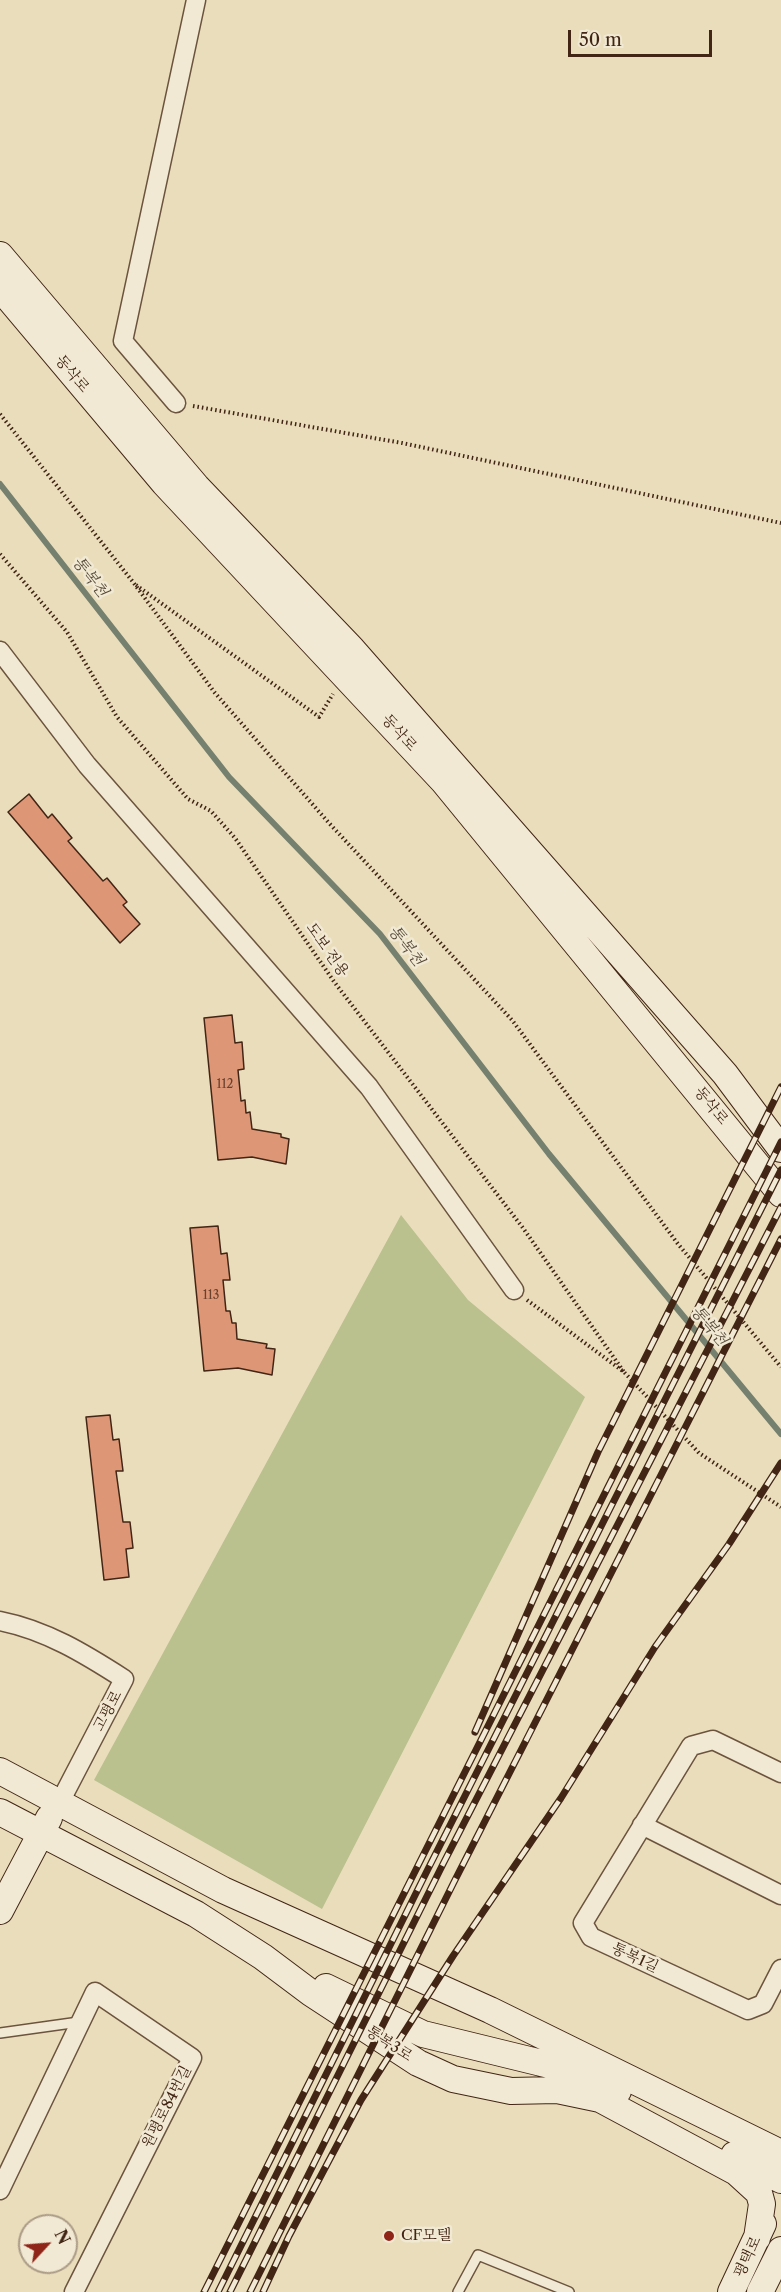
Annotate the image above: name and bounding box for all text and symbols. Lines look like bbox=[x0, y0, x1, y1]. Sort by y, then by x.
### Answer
scale bar bbox=[571, 18, 715, 56]
text: 50 m bbox=[579, 29, 622, 51]
street label: 동삭로 bbox=[51, 352, 93, 396]
water label: 통복천 bbox=[68, 553, 112, 601]
street label: 동삭로 bbox=[378, 711, 420, 755]
street label: 도보 전용 bbox=[302, 919, 352, 981]
water label: 통복천 bbox=[384, 922, 428, 970]
house number: 112 bbox=[217, 1078, 233, 1092]
street label: 동삭로 bbox=[690, 1083, 732, 1129]
house number: 113 bbox=[203, 1289, 219, 1303]
water label: 통복천 bbox=[687, 1302, 731, 1350]
street label: 고평로 bbox=[90, 1688, 126, 1734]
street label: 통복1길 bbox=[609, 1939, 661, 1977]
street label: 통복3로 bbox=[362, 2022, 416, 2066]
street label: 원평로84번길 bbox=[139, 2063, 195, 2151]
north arrow bbox=[18, 2214, 78, 2274]
text: N bbox=[50, 2226, 74, 2248]
place label: CF모텔 bbox=[401, 2227, 451, 2245]
marker: CF모텔 bbox=[382, 2229, 396, 2243]
street label: 평택로 bbox=[731, 2233, 765, 2281]

